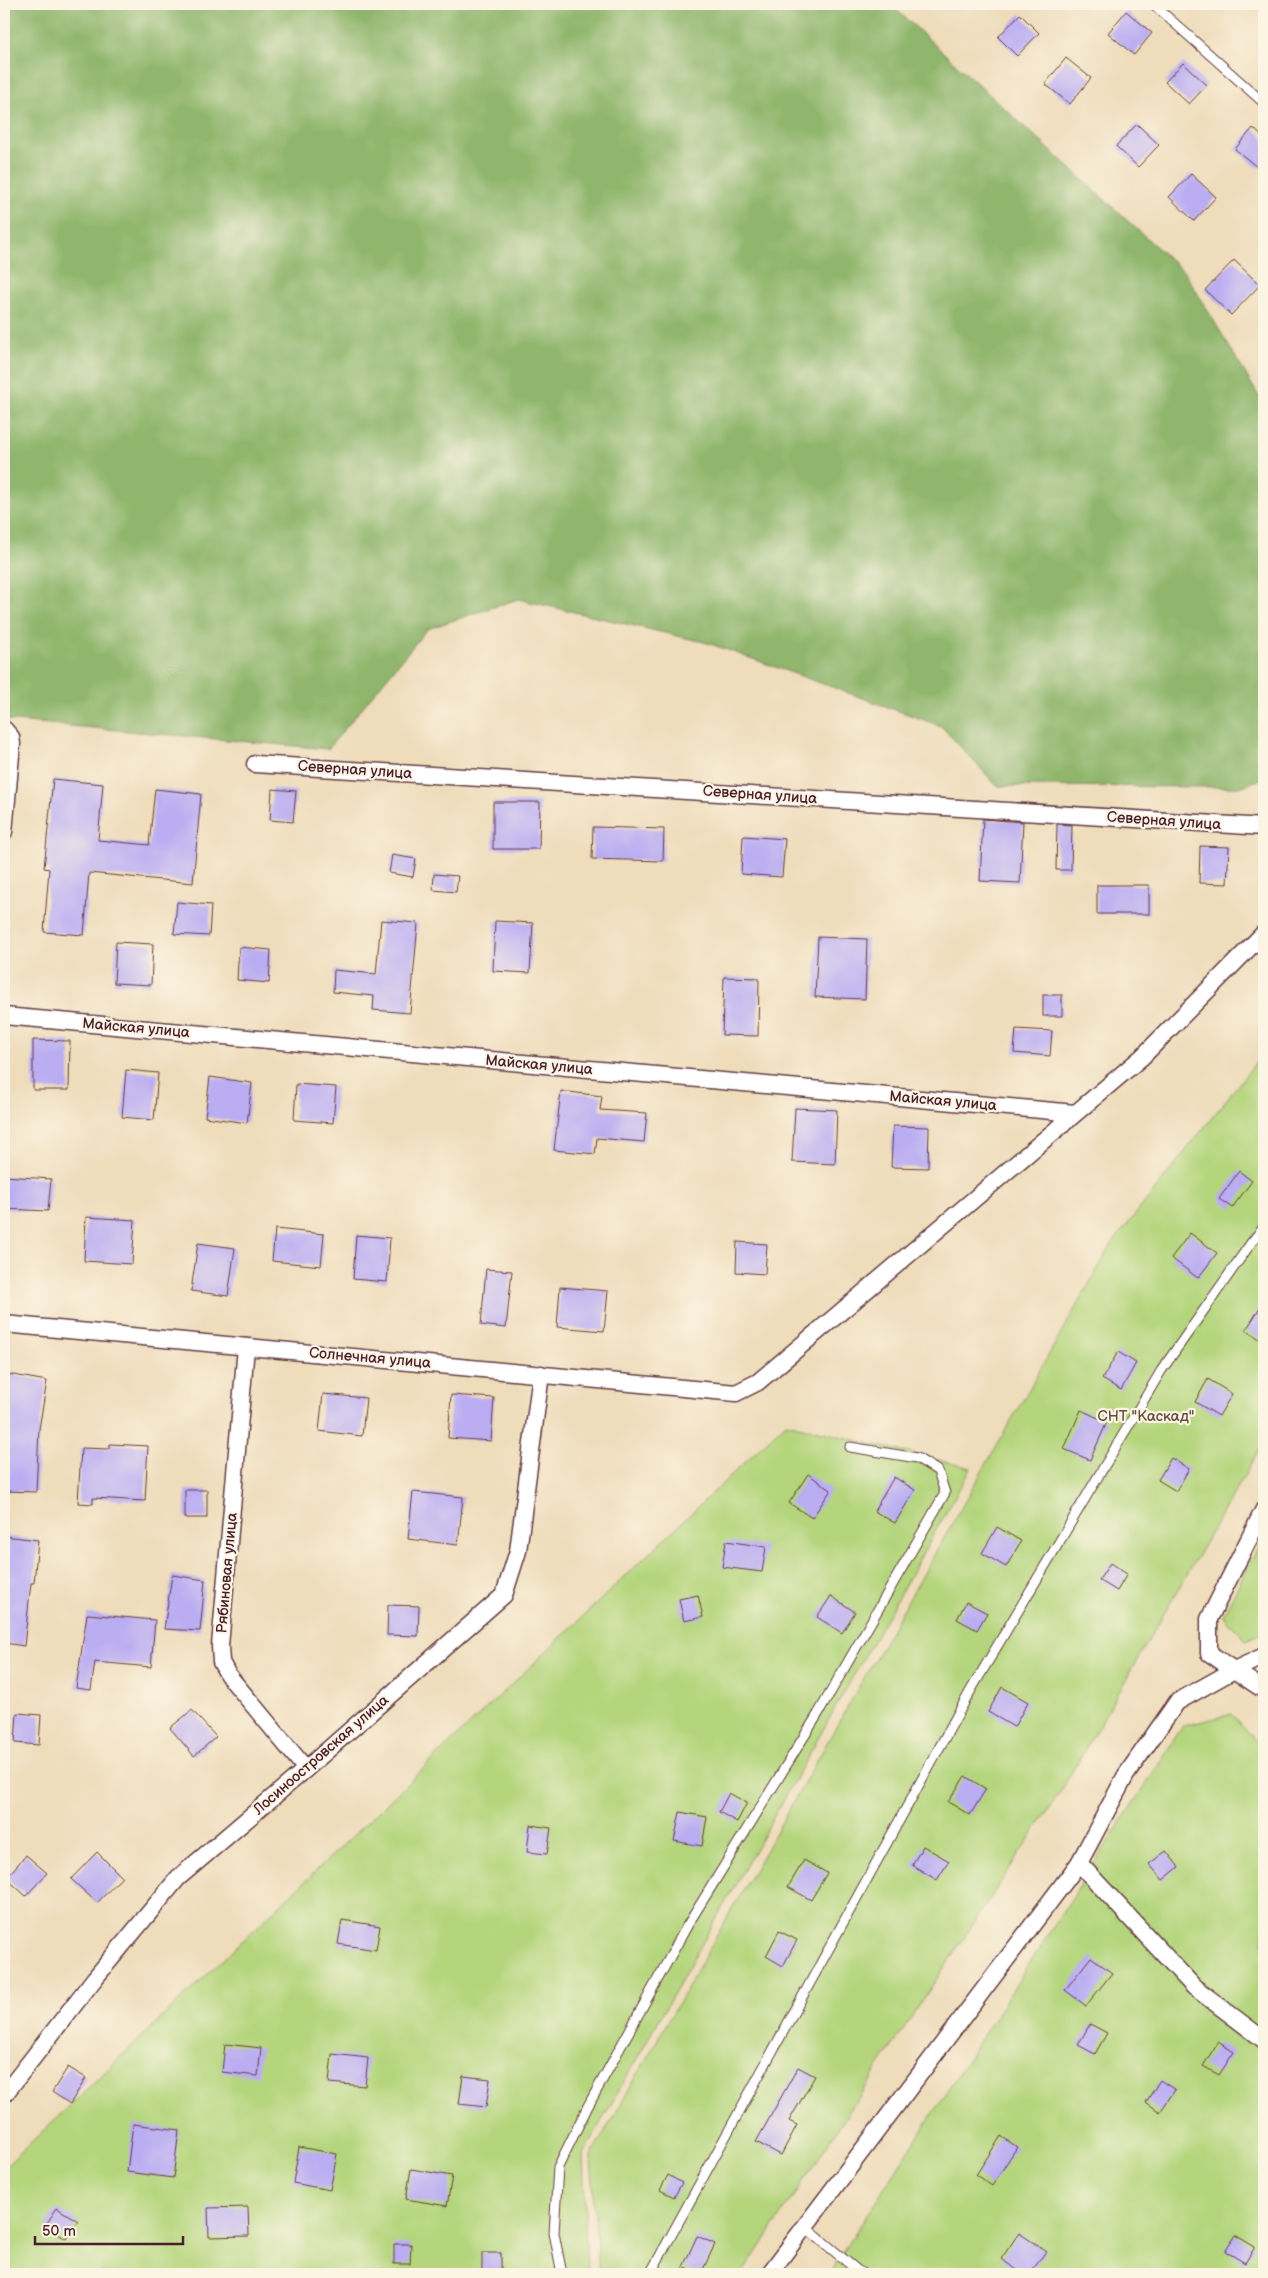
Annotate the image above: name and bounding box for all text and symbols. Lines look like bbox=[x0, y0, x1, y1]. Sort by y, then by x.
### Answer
street label: Северная улица bbox=[297, 757, 413, 783]
street label: Северная улица bbox=[702, 782, 818, 808]
street label: Северная улица bbox=[1106, 808, 1222, 834]
street label: Майская улица bbox=[81, 1014, 191, 1042]
street label: Майская улица bbox=[484, 1051, 594, 1079]
street label: Майская улица bbox=[888, 1087, 998, 1115]
street label: Солнечная улица bbox=[308, 1343, 432, 1373]
park label: СНТ "Каскад" bbox=[1098, 1407, 1194, 1426]
street label: Рябиновая улица bbox=[212, 1512, 242, 1634]
street label: Лосиноостровская улица bbox=[249, 1691, 393, 1820]
scale bar bbox=[35, 2213, 182, 2245]
text: 50 m bbox=[42, 2222, 76, 2241]

